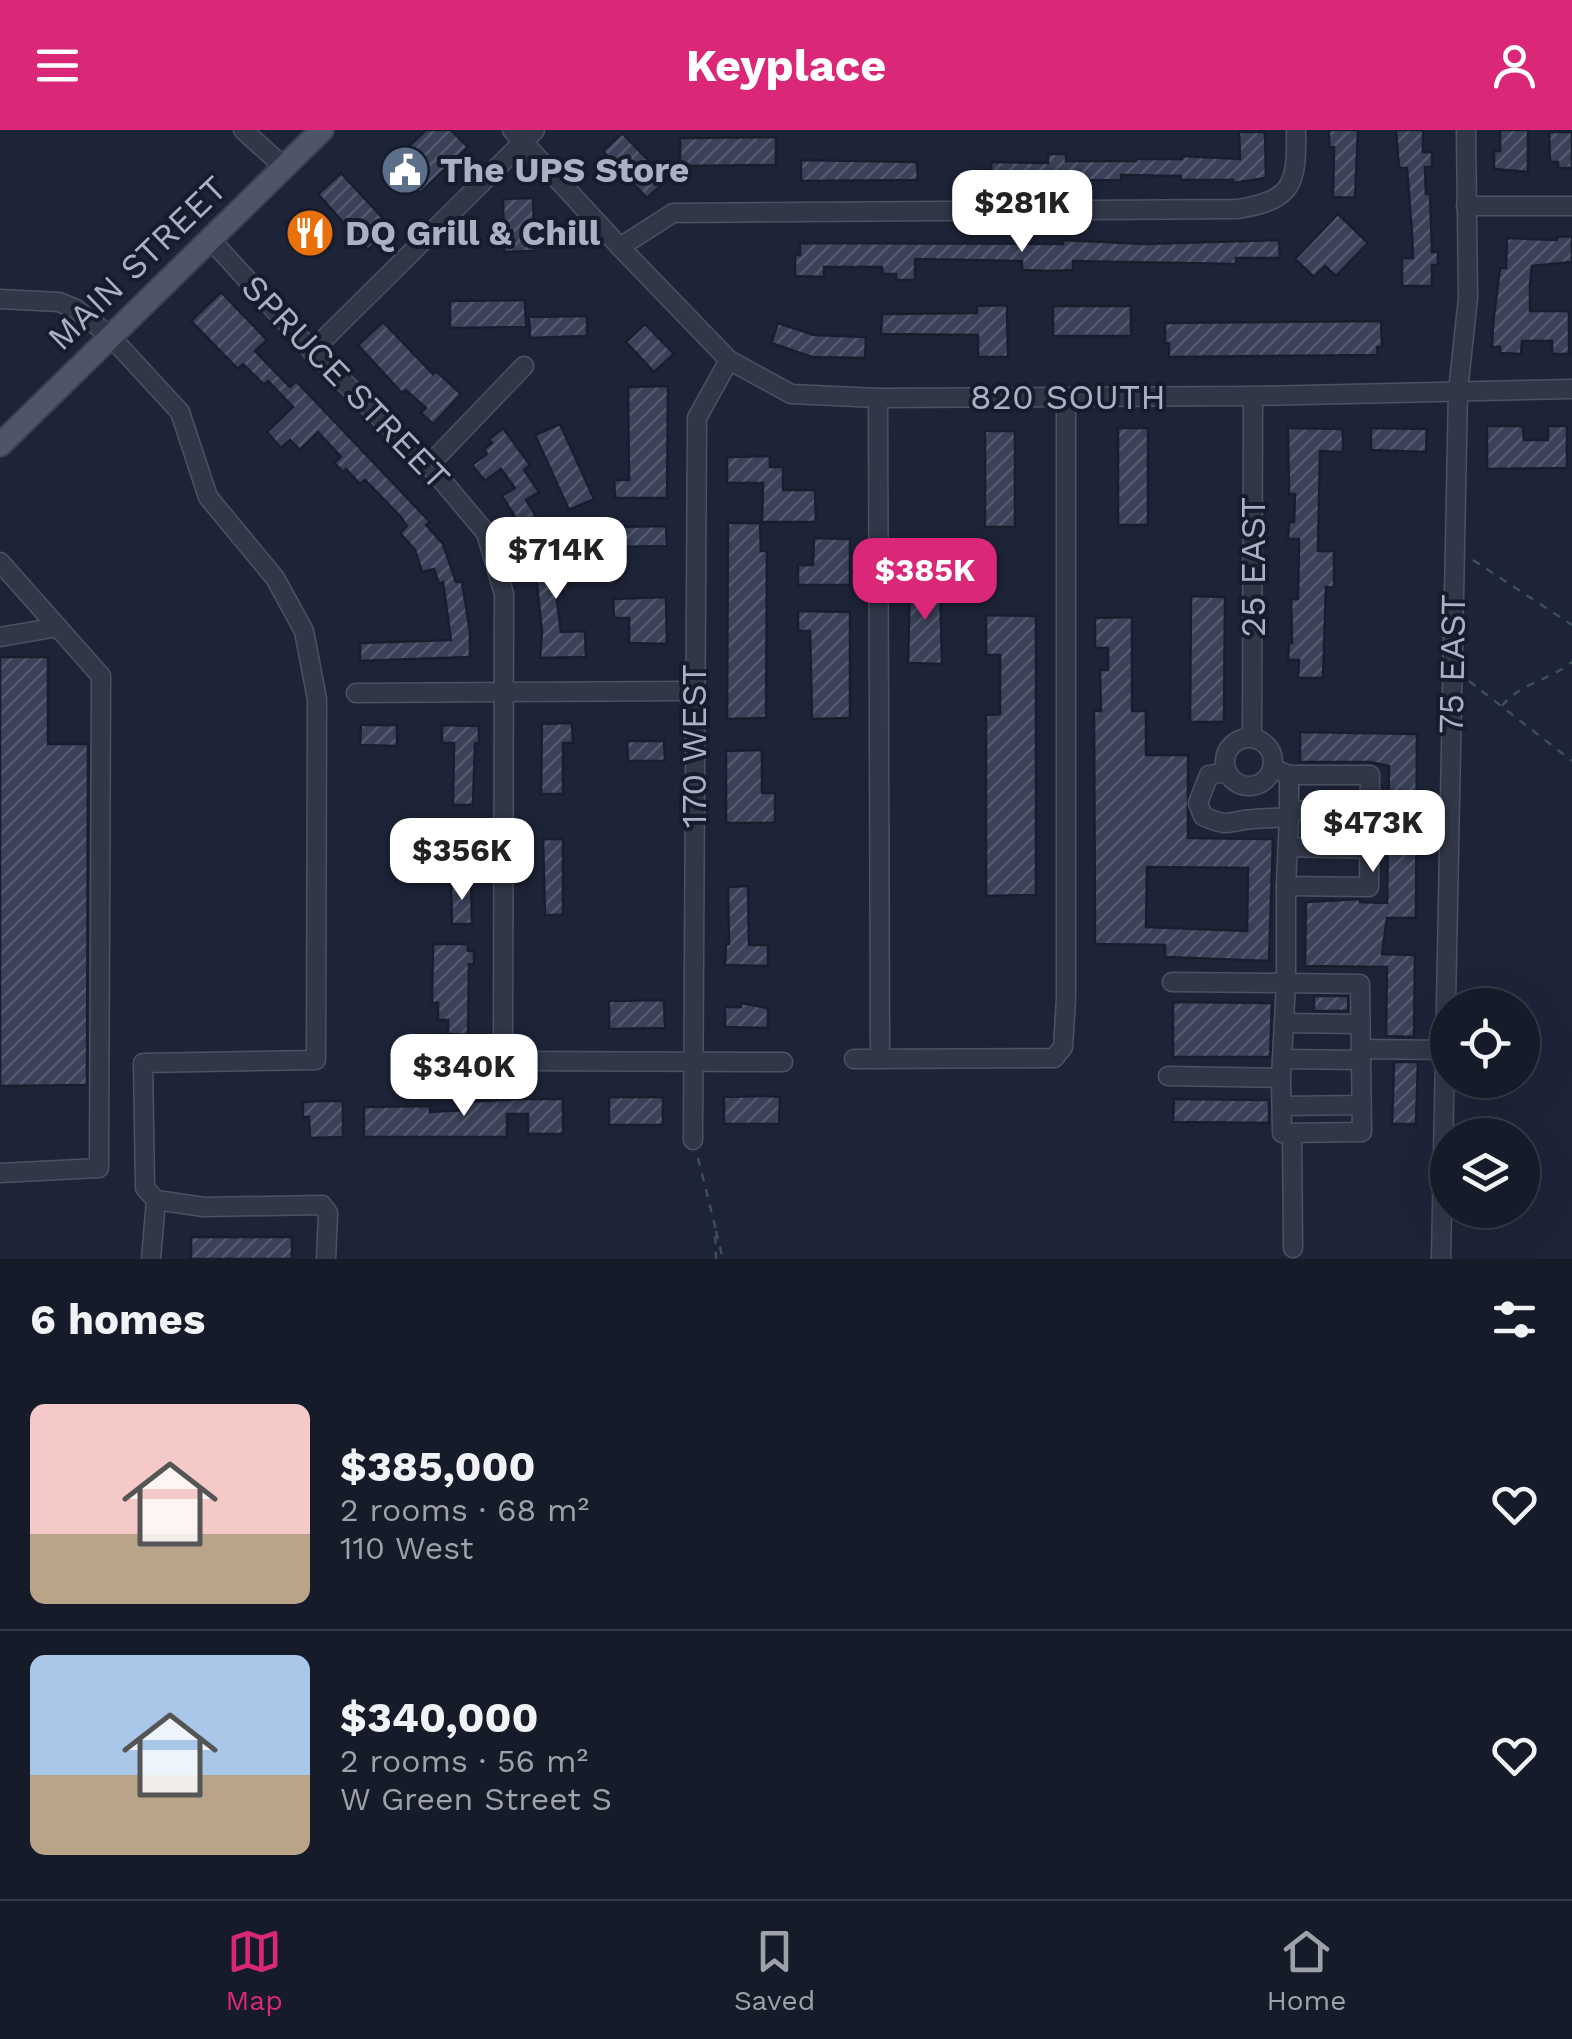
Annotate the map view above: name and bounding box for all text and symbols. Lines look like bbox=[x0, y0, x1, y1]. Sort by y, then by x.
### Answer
icon: menu bbox=[30, 38, 85, 93]
icon: person bbox=[1487, 38, 1542, 93]
text: Keyplace bbox=[686, 39, 886, 92]
public building icon: The UPS Store bbox=[379, 144, 431, 196]
place label: The UPS Store bbox=[440, 149, 689, 191]
street label: MAIN STREET bbox=[39, 167, 235, 359]
pin: $281K bbox=[952, 170, 1092, 255]
text: $281K bbox=[974, 183, 1070, 221]
restaurant icon: DQ Grill & Chill bbox=[284, 207, 336, 259]
place label: DQ Grill & Chill bbox=[345, 212, 601, 254]
street label: SPRUCE STREET bbox=[233, 266, 459, 498]
street label: 820 SOUTH bbox=[970, 376, 1166, 418]
street label: 25 EAST bbox=[1232, 497, 1274, 637]
pin: $714K bbox=[486, 517, 626, 602]
text: $714K bbox=[508, 530, 604, 568]
pin: $385K bbox=[855, 538, 995, 623]
text: $385K bbox=[875, 551, 975, 589]
street label: 75 EAST bbox=[1430, 594, 1474, 734]
street label: 170 WEST bbox=[673, 664, 715, 828]
pin: $473K bbox=[1303, 790, 1443, 875]
text: $473K bbox=[1323, 803, 1423, 841]
pin: $356K bbox=[392, 818, 532, 903]
text: $356K bbox=[412, 831, 512, 869]
map controls bbox=[1430, 988, 1540, 1228]
button: locate bbox=[1430, 988, 1540, 1098]
pin: $340K bbox=[394, 1034, 534, 1119]
text: $340K bbox=[413, 1047, 515, 1085]
button: layers bbox=[1430, 1118, 1540, 1228]
icon: filters bbox=[1487, 1292, 1542, 1347]
text: 6 homes bbox=[30, 1295, 205, 1344]
text: $385,000 bbox=[340, 1442, 536, 1491]
icon: home bbox=[110, 1444, 230, 1564]
icon: heart bbox=[1487, 1477, 1542, 1532]
text: 2 rooms · 68 m² bbox=[340, 1491, 589, 1529]
text: 110 West bbox=[340, 1529, 473, 1567]
text: $340,000 bbox=[340, 1693, 539, 1742]
icon: home bbox=[110, 1695, 230, 1815]
icon: heart bbox=[1487, 1728, 1542, 1783]
text: 2 rooms · 56 m² bbox=[340, 1742, 588, 1780]
text: W Green Street S bbox=[340, 1780, 612, 1818]
tab: Map bbox=[226, 1924, 283, 2017]
tab: Saved bbox=[734, 1924, 815, 2017]
tab: Home bbox=[1266, 1924, 1346, 2017]

